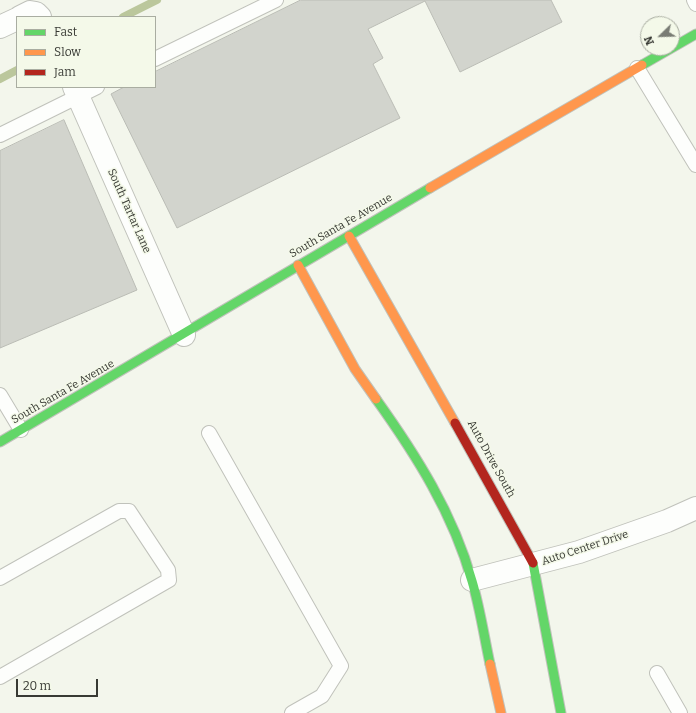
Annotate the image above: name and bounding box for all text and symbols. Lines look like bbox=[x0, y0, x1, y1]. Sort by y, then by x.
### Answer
legend bbox=[16, 16, 156, 88]
north arrow bbox=[640, 16, 680, 56]
text: Fast bbox=[54, 25, 77, 39]
text: N bbox=[642, 34, 657, 47]
text: Slow bbox=[54, 45, 81, 59]
text: Jam bbox=[54, 65, 76, 79]
street label: South Tartar Lane bbox=[104, 167, 154, 255]
street label: South Santa Fe Avenue bbox=[287, 191, 395, 261]
street label: South Santa Fe Avenue bbox=[9, 357, 117, 427]
street label: Auto Drive South bbox=[464, 418, 518, 500]
street label: Auto Center Drive bbox=[540, 528, 630, 568]
scale bar bbox=[18, 671, 100, 697]
text: 20 m bbox=[23, 679, 51, 693]

